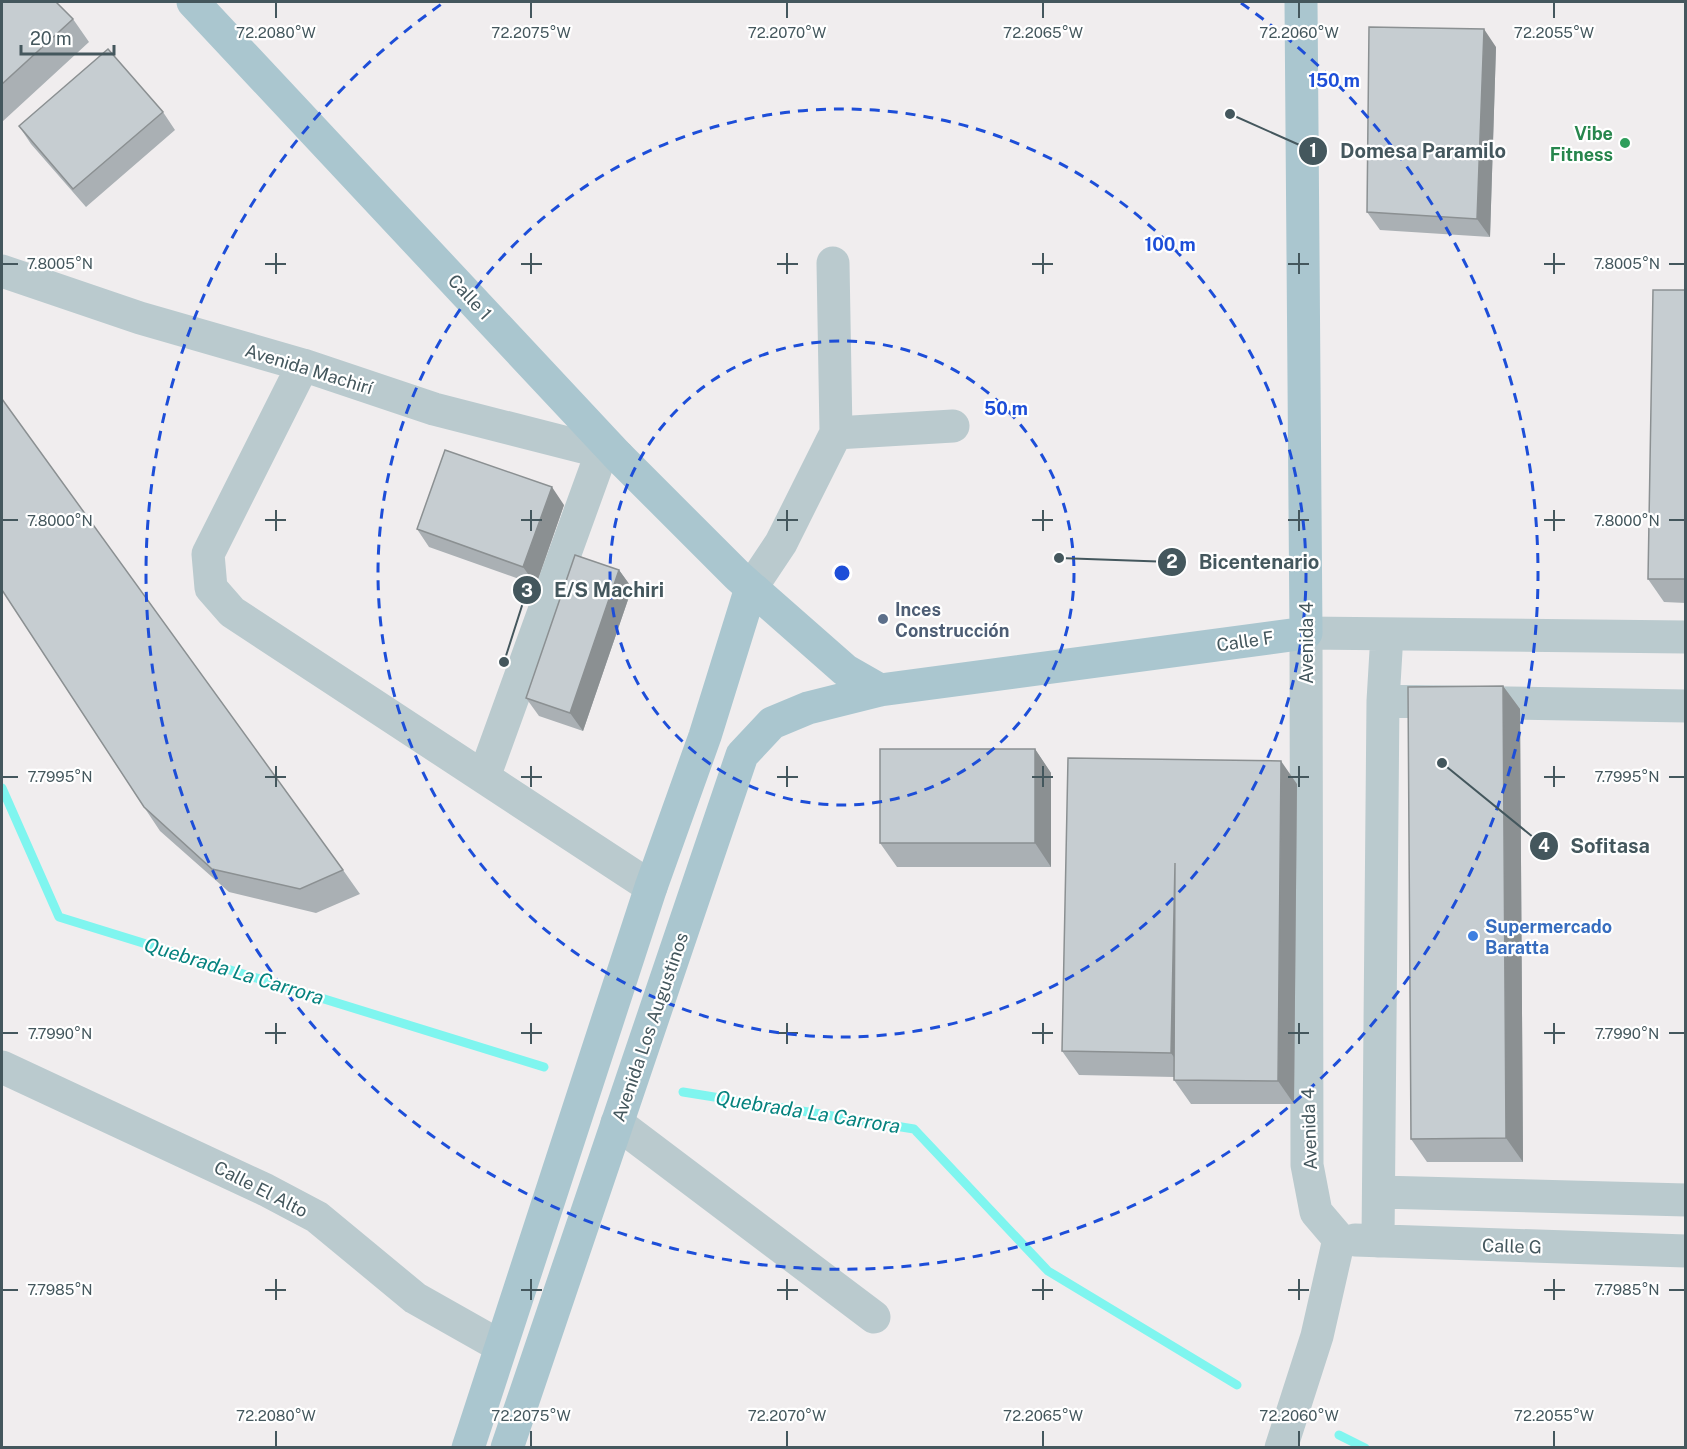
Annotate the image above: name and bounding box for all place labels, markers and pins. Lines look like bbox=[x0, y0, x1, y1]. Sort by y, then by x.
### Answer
place label: Vibe Fitness bbox=[1550, 123, 1613, 165]
callout: Domesa Paramilo bbox=[1298, 132, 1518, 170]
marker: Vibe Fitness bbox=[1618, 136, 1632, 150]
callout: Bicentenario bbox=[1157, 543, 1332, 581]
centre of rings bbox=[832, 563, 852, 583]
callout: E/S Machiri bbox=[512, 571, 676, 609]
place label: Inces Construcción bbox=[895, 599, 1009, 641]
marker: Inces Construcción bbox=[876, 612, 890, 626]
callout: Sofitasa bbox=[1529, 827, 1662, 865]
place label: Supermercado Baratta bbox=[1485, 916, 1612, 958]
marker: Supermercado Baratta bbox=[1466, 929, 1480, 943]

